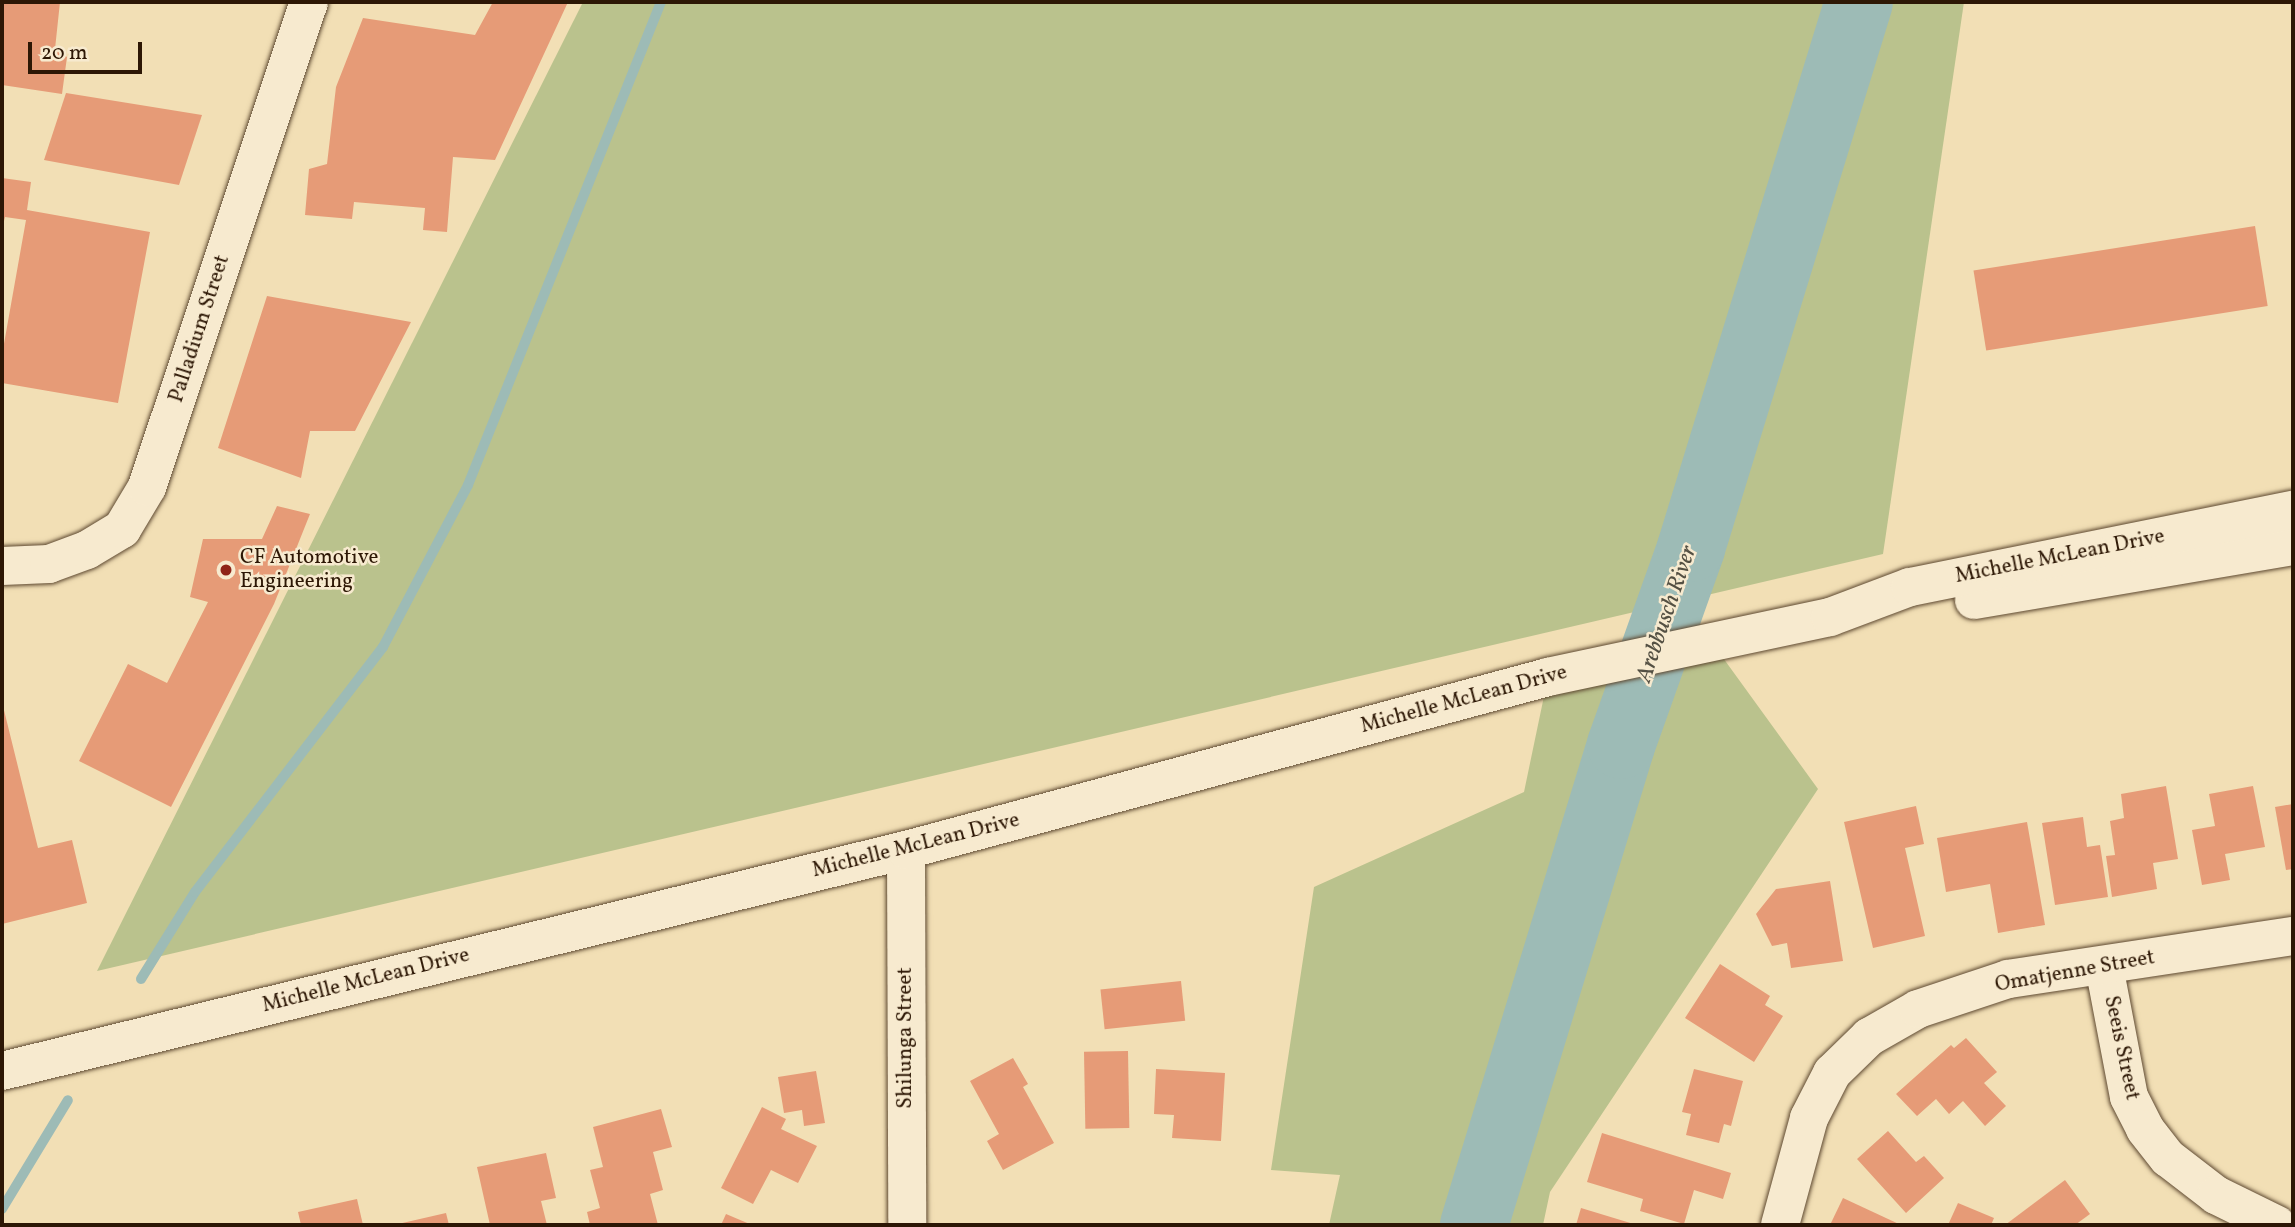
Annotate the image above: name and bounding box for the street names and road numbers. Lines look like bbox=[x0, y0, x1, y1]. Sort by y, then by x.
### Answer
street label: Palladium Street bbox=[164, 252, 236, 406]
street label: Michelle McLean Drive bbox=[1953, 524, 2167, 590]
street label: Michelle McLean Drive bbox=[1358, 660, 1570, 740]
street label: Michelle McLean Drive bbox=[810, 808, 1022, 884]
street label: Michelle McLean Drive bbox=[260, 943, 472, 1019]
street label: Omatjenne Street bbox=[1993, 946, 2157, 998]
street label: Shilunga Street bbox=[893, 967, 919, 1109]
street label: Seeis Street bbox=[2098, 994, 2144, 1102]

